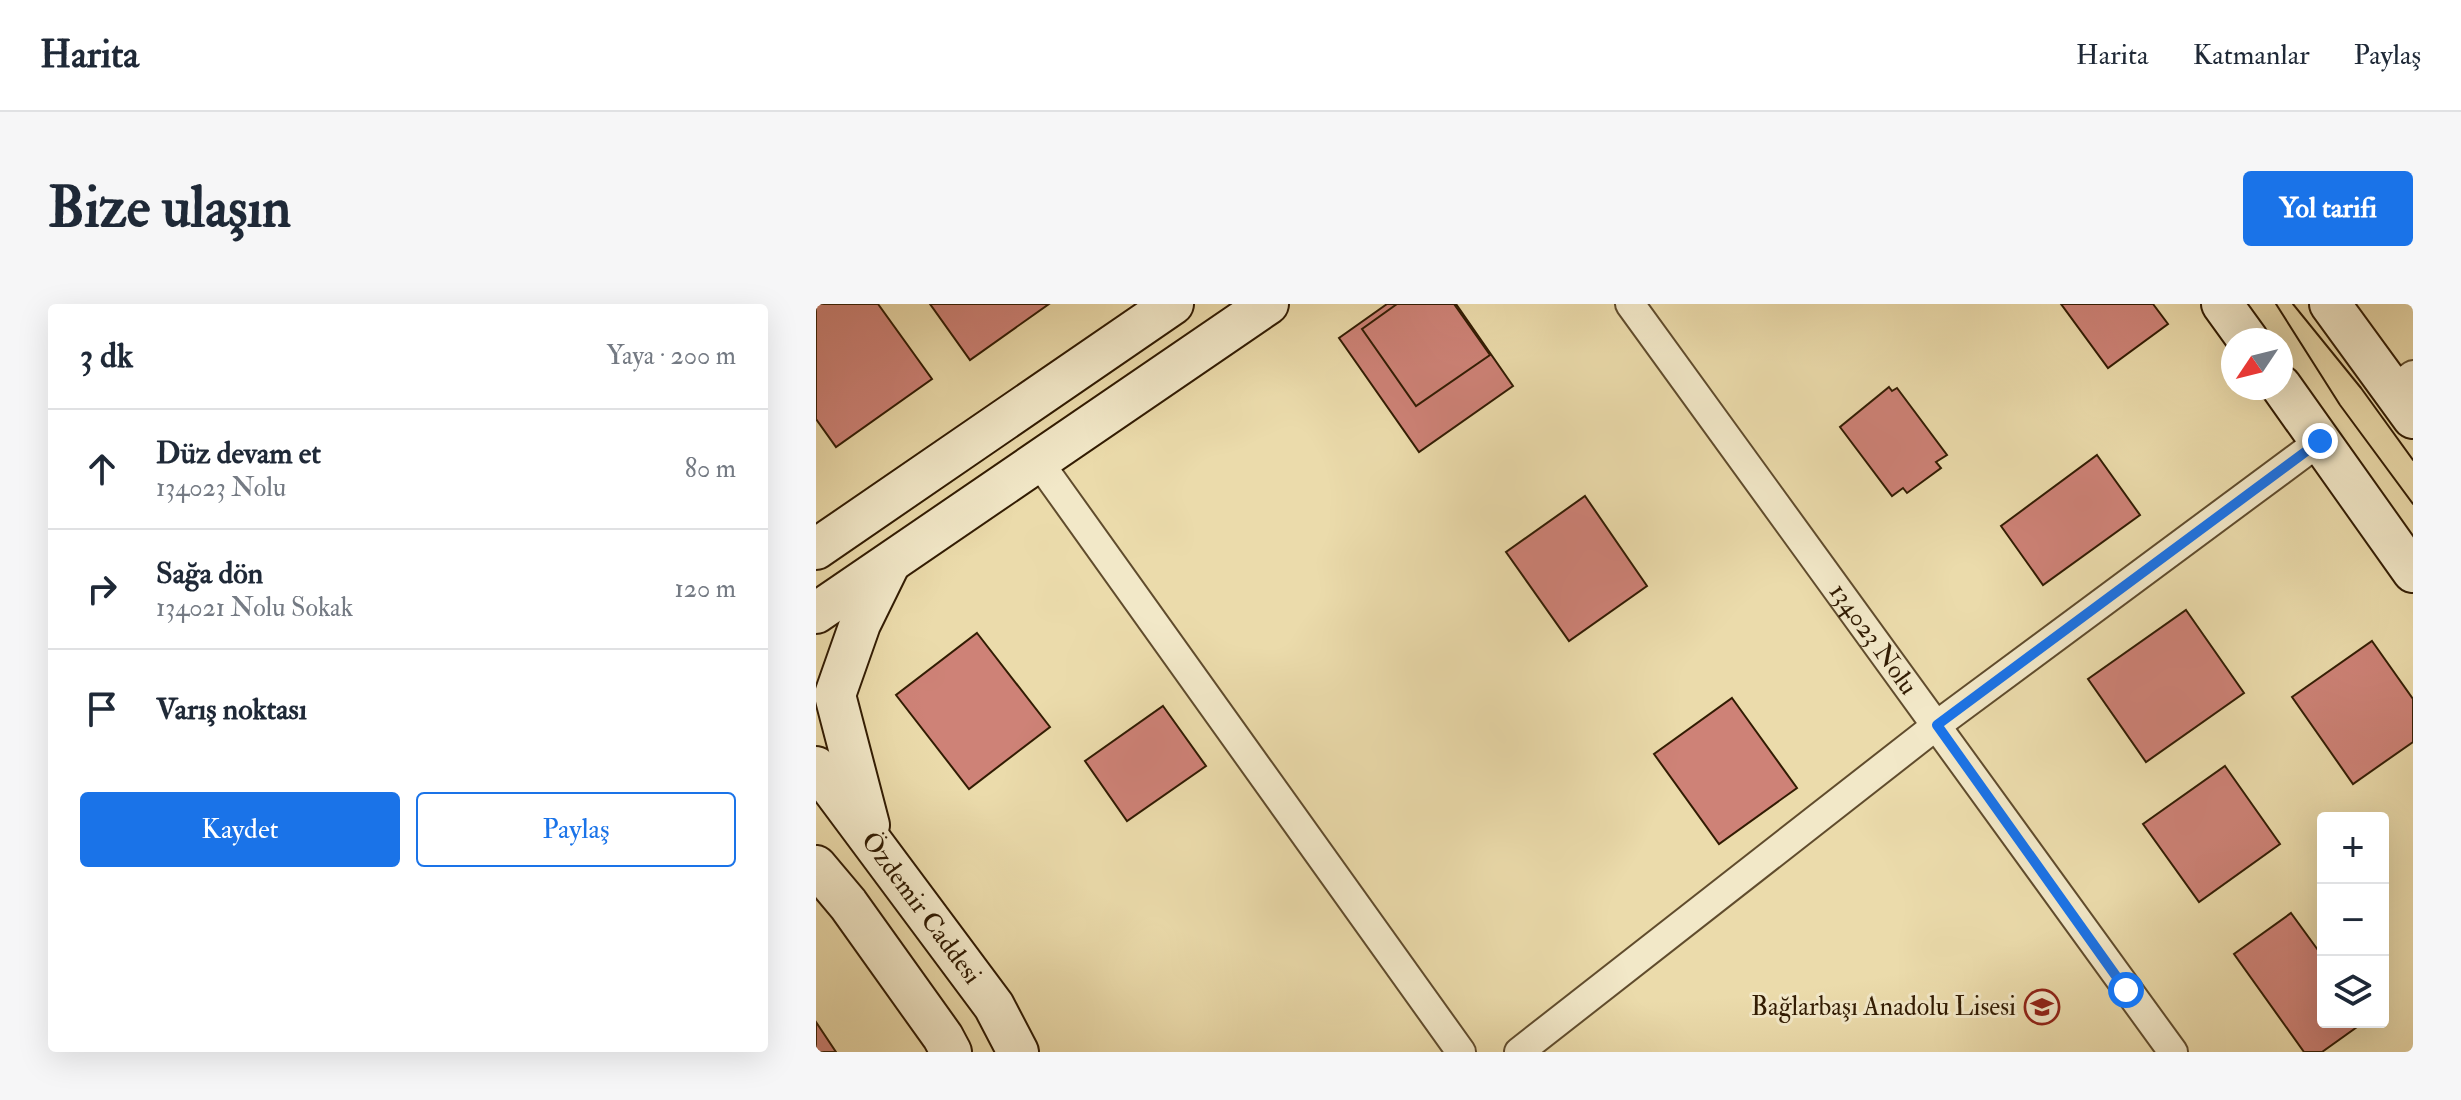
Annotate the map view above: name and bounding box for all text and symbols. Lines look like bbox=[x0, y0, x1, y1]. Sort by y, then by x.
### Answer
text: Harita bbox=[40, 31, 139, 79]
text: Harita bbox=[2076, 38, 2149, 73]
text: Katmanlar bbox=[2193, 38, 2310, 73]
text: Paylaş bbox=[2354, 38, 2421, 73]
button: Yol tarifi bbox=[2243, 171, 2413, 246]
text: Bize ulaşın bbox=[48, 173, 291, 244]
north arrow bbox=[2221, 328, 2293, 400]
text: 3 dk bbox=[80, 335, 133, 378]
text: Yaya · 200 m bbox=[606, 340, 736, 372]
route end bbox=[2302, 423, 2338, 459]
text: Düz devam et bbox=[156, 435, 321, 472]
icon: ahead bbox=[80, 447, 124, 491]
text: 80 m bbox=[685, 453, 736, 485]
text: 134023 Nolu bbox=[156, 472, 286, 504]
text: Sağa dön bbox=[156, 555, 263, 592]
icon: right bbox=[80, 567, 124, 611]
text: 120 m bbox=[675, 573, 736, 605]
street label: 134023 Nolu bbox=[1822, 577, 1924, 701]
text: 134021 Nolu Sokak bbox=[156, 592, 353, 624]
icon: arrive bbox=[80, 687, 124, 731]
text: Varış noktası bbox=[156, 691, 307, 728]
button: Kaydet bbox=[80, 792, 400, 867]
button: Paylaş bbox=[416, 792, 736, 867]
map controls bbox=[2317, 812, 2389, 1028]
button: + bbox=[2317, 812, 2389, 884]
street label: Özdemir Caddesi bbox=[854, 825, 988, 991]
button: − bbox=[2317, 884, 2389, 956]
button: layers bbox=[2317, 956, 2389, 1028]
route start bbox=[2108, 972, 2144, 1008]
school or university icon: Bağlarbaşı Anadolu Lisesi bbox=[2023, 988, 2061, 1026]
place label: Bağlarbaşı Anadolu Lisesi bbox=[1751, 991, 2016, 1023]

